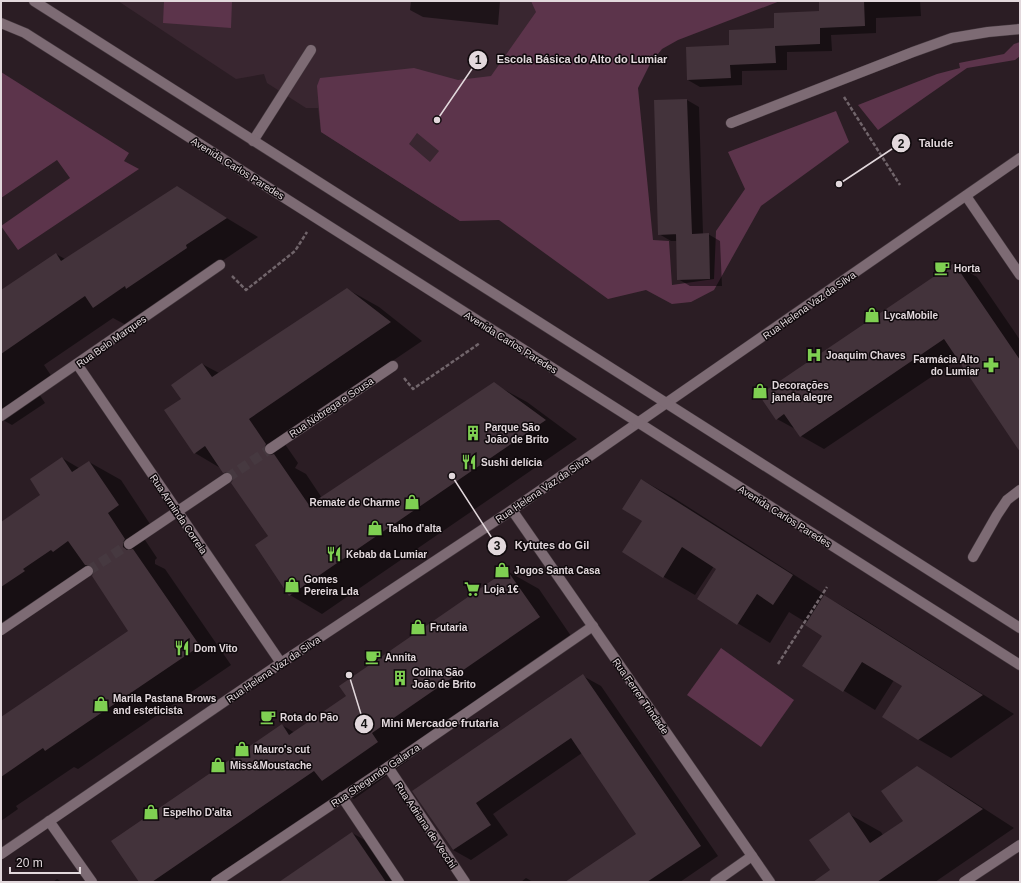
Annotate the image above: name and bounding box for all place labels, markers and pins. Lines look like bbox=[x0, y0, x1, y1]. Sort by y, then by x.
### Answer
callout: Escola Básica do Alto do Lumiar bbox=[468, 48, 675, 71]
callout: Talude bbox=[891, 132, 961, 155]
cafe icon: Horta bbox=[933, 259, 951, 277]
place label: Horta bbox=[954, 263, 981, 274]
shop icon: LycaMobile bbox=[863, 306, 881, 324]
place label: LycaMobile bbox=[884, 310, 939, 321]
hospital icon: Joaquim Chaves bbox=[805, 346, 823, 364]
place label: Joaquim Chaves bbox=[826, 350, 906, 361]
place label: Farmácia Alto do Lumiar bbox=[913, 354, 979, 377]
pharmacy icon: Farmácia Alto do Lumiar bbox=[982, 356, 1000, 374]
place label: Decorações janela alegre bbox=[771, 380, 833, 403]
shop icon: Decorações janela alegre bbox=[751, 382, 769, 400]
place label: Parque São João de Brito bbox=[485, 422, 549, 445]
building icon: Parque São João de Brito bbox=[464, 424, 482, 442]
restaurant icon: Sushi delícia bbox=[460, 453, 478, 471]
place label: Sushi delícia bbox=[481, 457, 543, 468]
shop icon: Remate de Charme bbox=[403, 493, 421, 511]
place label: Remate de Charme bbox=[309, 497, 400, 508]
shop icon: Talho d'alta bbox=[366, 519, 384, 537]
place label: Talho d'alta bbox=[387, 523, 442, 534]
callout: Kytutes do Gil bbox=[487, 534, 597, 557]
restaurant icon: Kebab da Lumiar bbox=[325, 545, 343, 563]
place label: Kebab da Lumiar bbox=[346, 549, 427, 560]
shop icon: Jogos Santa Casa bbox=[493, 561, 511, 579]
place label: Jogos Santa Casa bbox=[514, 565, 601, 576]
place label: Gomes Pereira Lda bbox=[304, 574, 359, 597]
shop icon: Gomes Pereira Lda bbox=[283, 576, 301, 594]
supermarket icon: Loja 1€ bbox=[463, 580, 481, 598]
place label: Loja 1€ bbox=[484, 584, 519, 595]
shop icon: Frutaria bbox=[409, 618, 427, 636]
place label: Frutaria bbox=[430, 622, 468, 633]
restaurant icon: Dom Vito bbox=[173, 639, 191, 657]
place label: Dom Vito bbox=[194, 643, 238, 654]
cafe icon: Annita bbox=[364, 648, 382, 666]
place label: Annita bbox=[385, 652, 417, 663]
place label: Colina São João de Brito bbox=[412, 667, 476, 690]
building icon: Colina São João de Brito bbox=[391, 669, 409, 687]
place label: Marila Pastana Brows and esteticista bbox=[113, 693, 217, 716]
shop icon: Marila Pastana Brows and esteticista bbox=[92, 695, 110, 713]
cafe icon: Rota do Pão bbox=[259, 708, 277, 726]
place label: Rota do Pão bbox=[280, 712, 338, 723]
callout: Mini Mercadoe frutaria bbox=[354, 712, 507, 735]
shop icon: Mauro's cut bbox=[233, 740, 251, 758]
place label: Mauro's cut bbox=[254, 744, 310, 755]
shop icon: Miss&Moustache bbox=[209, 756, 227, 774]
place label: Miss&Moustache bbox=[230, 760, 312, 771]
shop icon: Espelho D'alta bbox=[142, 803, 160, 821]
place label: Espelho D'alta bbox=[163, 807, 232, 818]

